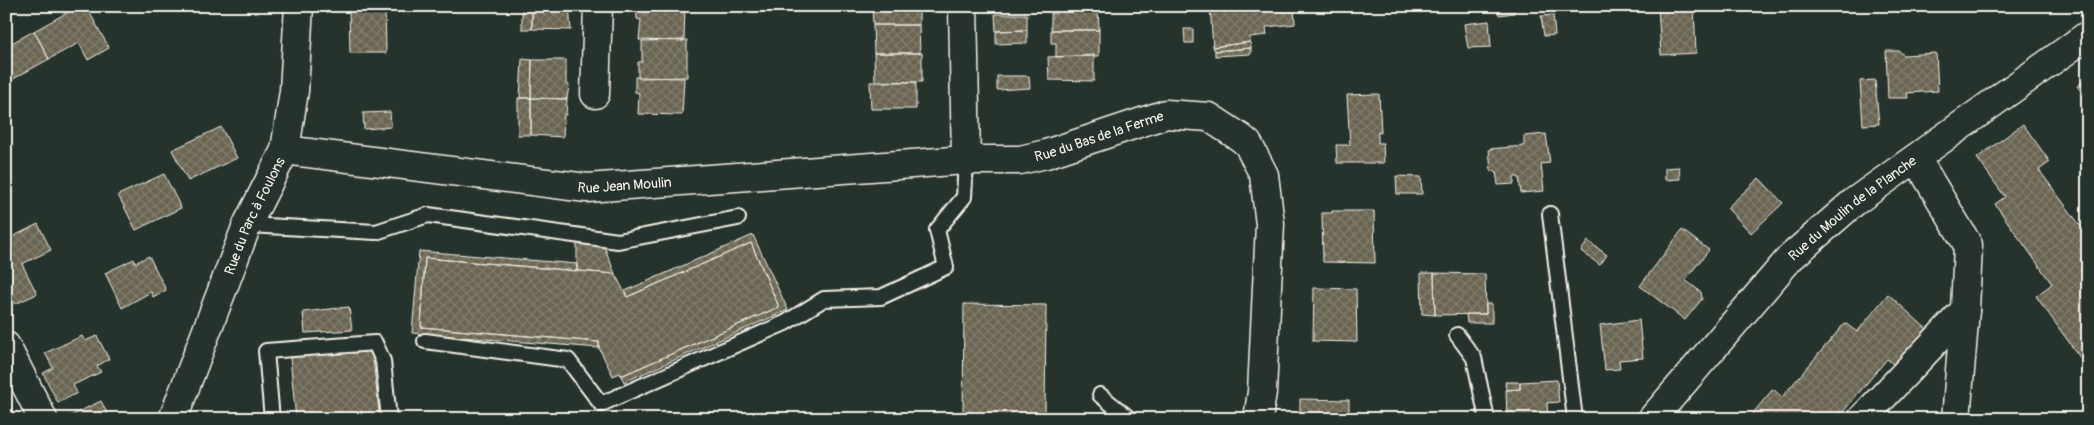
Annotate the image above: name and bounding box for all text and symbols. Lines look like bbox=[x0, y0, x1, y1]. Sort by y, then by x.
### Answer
street label: Rue du Bas de la Ferme bbox=[1033, 107, 1166, 165]
street label: Rue du Moulin de la Planche bbox=[1785, 152, 1920, 264]
street label: Rue du Parc à Foulons bbox=[221, 154, 289, 277]
street label: Rue Jean Moulin bbox=[577, 174, 672, 197]

